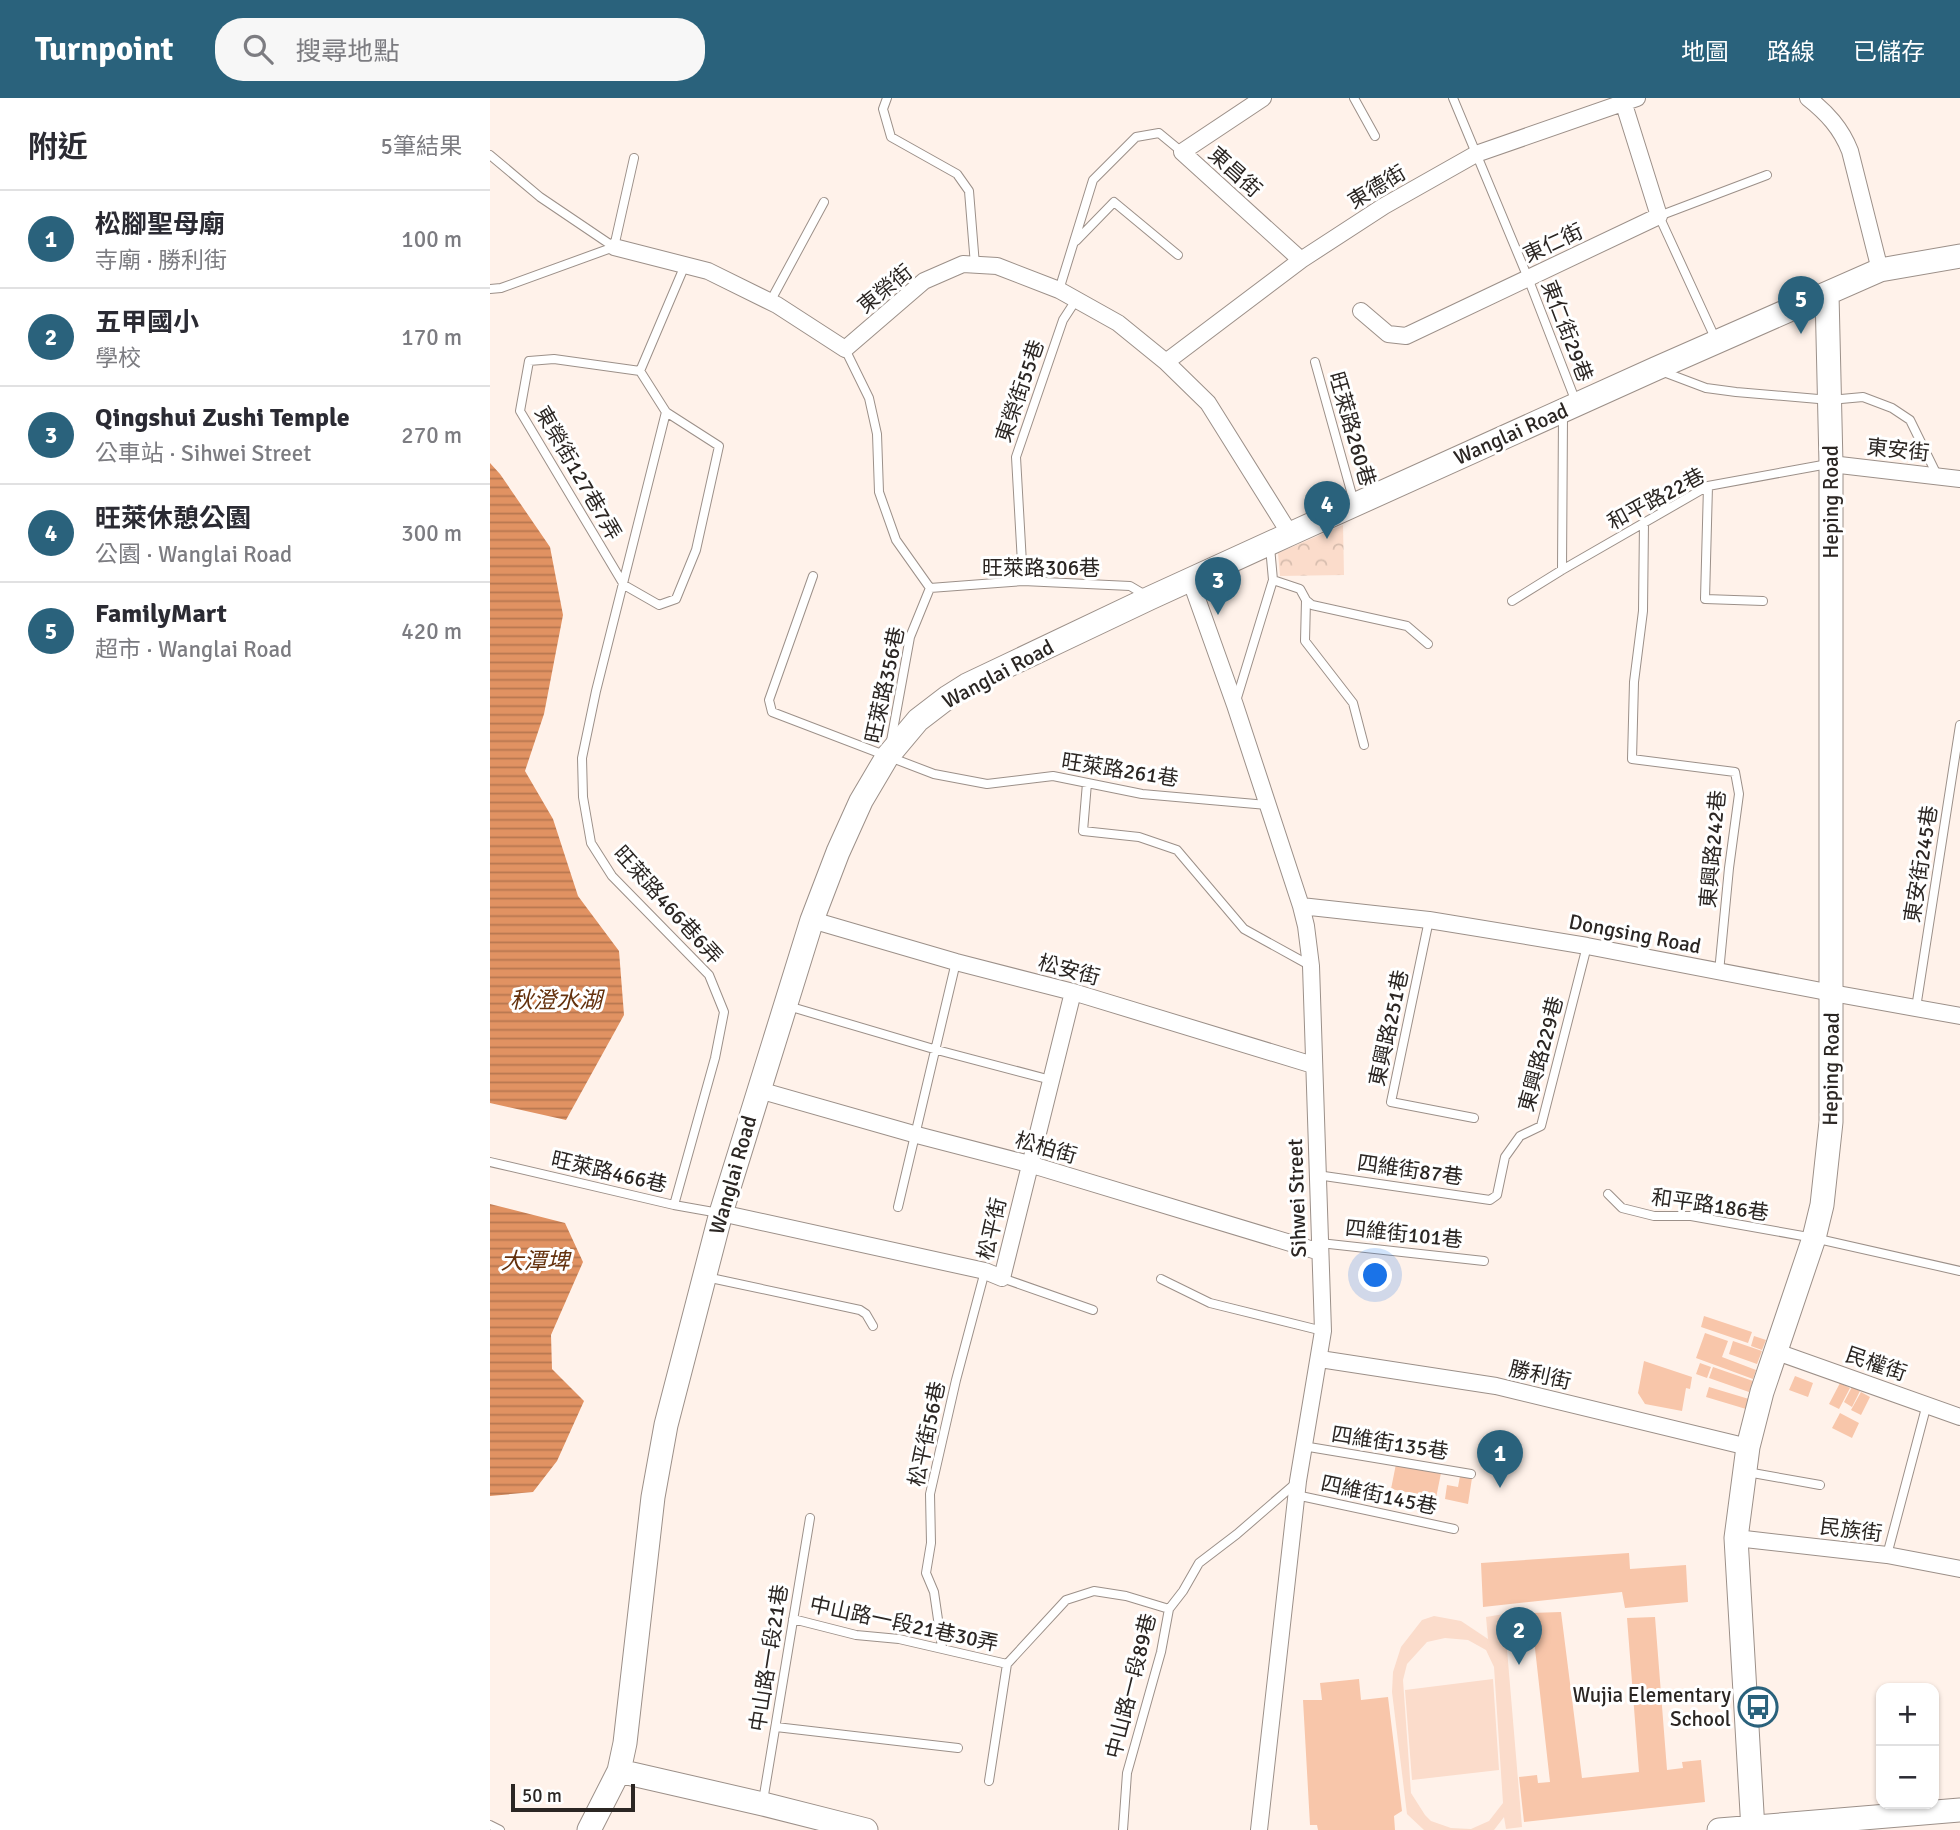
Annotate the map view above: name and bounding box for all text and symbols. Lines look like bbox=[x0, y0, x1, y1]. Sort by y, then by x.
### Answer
search box bbox=[215, 18, 705, 81]
text: Turnpoint bbox=[35, 29, 173, 70]
icon: search bbox=[239, 30, 277, 68]
text: 搜尋地點 bbox=[295, 36, 399, 68]
text: 地圖 bbox=[1681, 37, 1729, 67]
text: 路線 bbox=[1767, 37, 1815, 67]
text: 已儲存 bbox=[1853, 37, 1925, 67]
text: 附近 bbox=[28, 129, 88, 166]
text: 5筆結果 bbox=[381, 132, 462, 161]
street label: 東昌街 bbox=[1203, 141, 1267, 203]
street label: 東德街 bbox=[1343, 160, 1411, 214]
text: 松腳聖母廟 bbox=[95, 209, 225, 241]
street label: 東仁街 bbox=[1519, 218, 1587, 268]
text: 1 bbox=[45, 225, 57, 254]
text: 100 m bbox=[401, 225, 462, 254]
text: 寺廟 · 勝利街 bbox=[95, 246, 227, 275]
street label: 東榮街 bbox=[852, 259, 918, 319]
pin: 5 bbox=[1778, 276, 1824, 334]
street label: 東仁街29巷 bbox=[1536, 277, 1598, 385]
text: 五甲國小 bbox=[95, 307, 199, 339]
text: 2 bbox=[45, 323, 57, 352]
text: 170 m bbox=[401, 323, 462, 352]
street label: 東榮街55巷 bbox=[990, 336, 1050, 446]
text: 學校 bbox=[95, 344, 141, 373]
street label: 旺萊路260巷 bbox=[1323, 369, 1381, 489]
street label: Wanglai Road bbox=[1450, 397, 1572, 471]
street label: 東榮街127巷7弄 bbox=[529, 401, 627, 545]
text: Qingshui Zushi Temple bbox=[95, 402, 350, 434]
text: 3 bbox=[45, 421, 57, 450]
text: 270 m bbox=[401, 421, 462, 450]
street label: 東安街 bbox=[1865, 434, 1931, 466]
text: 公車站 · Sihwei Street bbox=[95, 439, 311, 468]
street label: Heping Road bbox=[1818, 445, 1844, 559]
street label: 和平路22巷 bbox=[1603, 462, 1709, 536]
pin: 4 bbox=[1304, 481, 1350, 539]
text: 旺萊休憩公園 bbox=[95, 503, 251, 535]
text: 4 bbox=[45, 519, 57, 548]
text: 300 m bbox=[401, 519, 462, 548]
text: 公園 · Wanglai Road bbox=[95, 540, 292, 569]
street label: 旺萊路306巷 bbox=[982, 555, 1100, 581]
pin: 3 bbox=[1195, 557, 1241, 615]
text: FamilyMart bbox=[95, 598, 227, 630]
text: 5 bbox=[45, 617, 57, 646]
text: 420 m bbox=[401, 617, 462, 646]
street label: 旺萊路356巷 bbox=[860, 625, 910, 745]
street label: Wanglai Road bbox=[938, 634, 1058, 714]
text: 超市 · Wanglai Road bbox=[95, 635, 292, 664]
street label: 旺萊路261巷 bbox=[1060, 748, 1180, 792]
street label: 東興路242巷 bbox=[1695, 789, 1731, 909]
street label: 東安街245巷 bbox=[1899, 804, 1943, 924]
street label: 旺萊路466巷6弄 bbox=[608, 840, 728, 970]
street label: Dongsing Road bbox=[1567, 908, 1703, 960]
street label: 松安街 bbox=[1035, 949, 1103, 991]
street label: 東興路251巷 bbox=[1364, 968, 1414, 1088]
water label: 秋澄水湖 bbox=[510, 986, 605, 1015]
street label: 東興路229巷 bbox=[1513, 994, 1569, 1114]
street label: Heping Road bbox=[1817, 1012, 1845, 1126]
street label: Wanglai Road bbox=[704, 1113, 762, 1237]
street label: 松柏街 bbox=[1012, 1127, 1080, 1169]
street label: Sihwei Street bbox=[1282, 1138, 1312, 1258]
street label: 旺萊路466巷 bbox=[549, 1146, 669, 1198]
street label: 四維街87巷 bbox=[1355, 1150, 1465, 1190]
street label: 和平路186巷 bbox=[1650, 1184, 1770, 1226]
street label: 松平街 bbox=[972, 1195, 1012, 1263]
street label: 四維街101巷 bbox=[1344, 1215, 1464, 1253]
water label: 大潭埤 bbox=[501, 1247, 573, 1276]
your location bbox=[1358, 1258, 1392, 1292]
street label: 民權街 bbox=[1842, 1341, 1910, 1387]
street label: 勝利街 bbox=[1506, 1355, 1574, 1395]
street label: 松平街56巷 bbox=[903, 1379, 951, 1489]
street label: 四維街135巷 bbox=[1330, 1421, 1450, 1465]
pin: 1 bbox=[1477, 1430, 1523, 1488]
street label: 四維街145巷 bbox=[1319, 1470, 1439, 1520]
street label: 民族街 bbox=[1818, 1513, 1884, 1547]
street label: 中山路一段21巷 bbox=[745, 1583, 793, 1733]
street label: 中山路一段21巷30弄 bbox=[807, 1591, 1001, 1657]
pin: 2 bbox=[1496, 1607, 1542, 1665]
street label: 中山路一段89巷 bbox=[1100, 1611, 1162, 1761]
place label: Wujia Elementary School bbox=[1573, 1682, 1731, 1732]
map controls bbox=[1876, 1683, 1939, 1809]
button: + bbox=[1876, 1683, 1939, 1746]
bus stop icon: Wujia Elementary School bbox=[1737, 1686, 1779, 1728]
button: − bbox=[1876, 1746, 1939, 1809]
scale bar bbox=[511, 1781, 635, 1813]
text: 50 m bbox=[522, 1784, 562, 1808]

